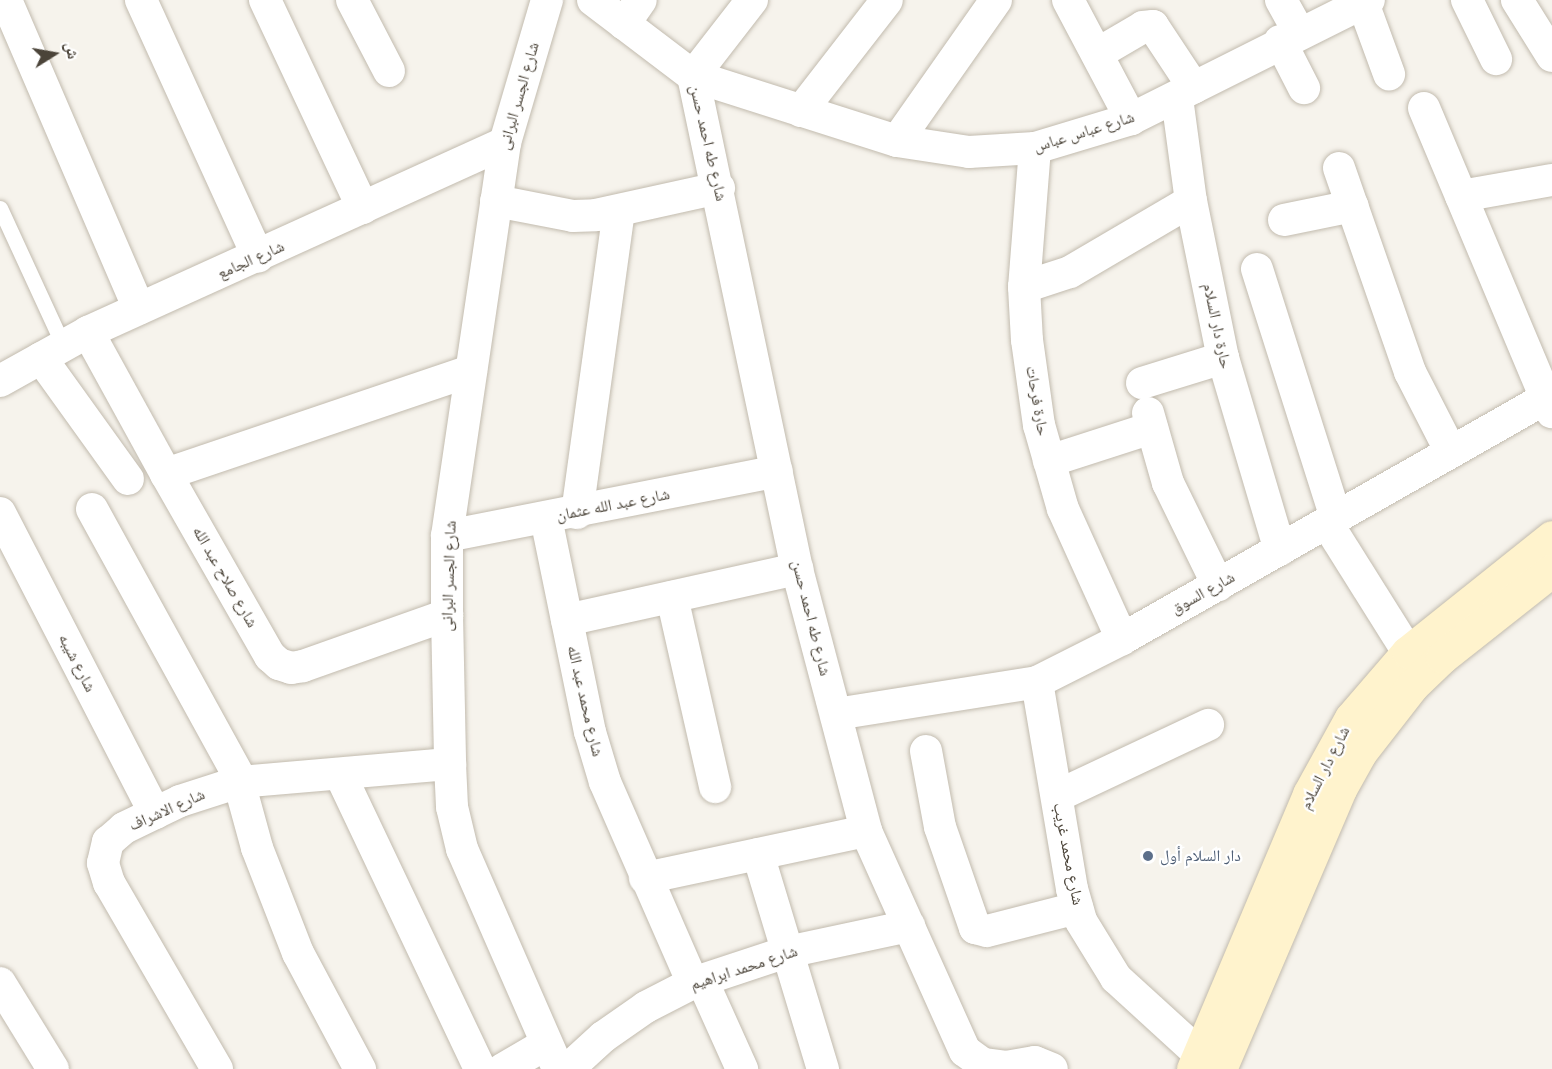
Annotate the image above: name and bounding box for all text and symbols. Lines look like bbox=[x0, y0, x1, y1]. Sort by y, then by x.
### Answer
north arrow bbox=[24, 24, 84, 84]
text: ش bbox=[61, 40, 83, 61]
street label: شارع الجسر البرانى bbox=[494, 40, 544, 152]
street label: شارع طه احمد حسن bbox=[685, 83, 731, 203]
street label: شارع عباس عباس bbox=[1031, 108, 1137, 156]
street label: شارع الجامع bbox=[215, 237, 287, 283]
street label: حارة دار السلام bbox=[1199, 281, 1235, 371]
street label: حارة فرحات bbox=[1021, 364, 1053, 438]
street label: شارع عبد الله عثمان bbox=[555, 485, 671, 525]
street label: شارع الجسر البرانى bbox=[437, 520, 461, 632]
street label: شارع صلاح عبد الله bbox=[188, 523, 262, 631]
street label: شارع طه احمد حسن bbox=[787, 558, 835, 678]
street label: شارع السوق bbox=[1168, 568, 1238, 618]
street label: شارع شيبه bbox=[54, 631, 100, 695]
street label: شارع محمد عبد الله bbox=[563, 644, 607, 758]
street label: شارع دار السلام bbox=[1296, 723, 1354, 813]
street label: شارع الاشراف bbox=[126, 785, 208, 835]
street label: شارع محمد غريب bbox=[1049, 801, 1087, 907]
place label: دار السلام أول bbox=[1160, 846, 1241, 866]
marker: دار السلام أول bbox=[1141, 849, 1155, 863]
street label: شارع محمد ابراهيم bbox=[688, 942, 800, 994]

